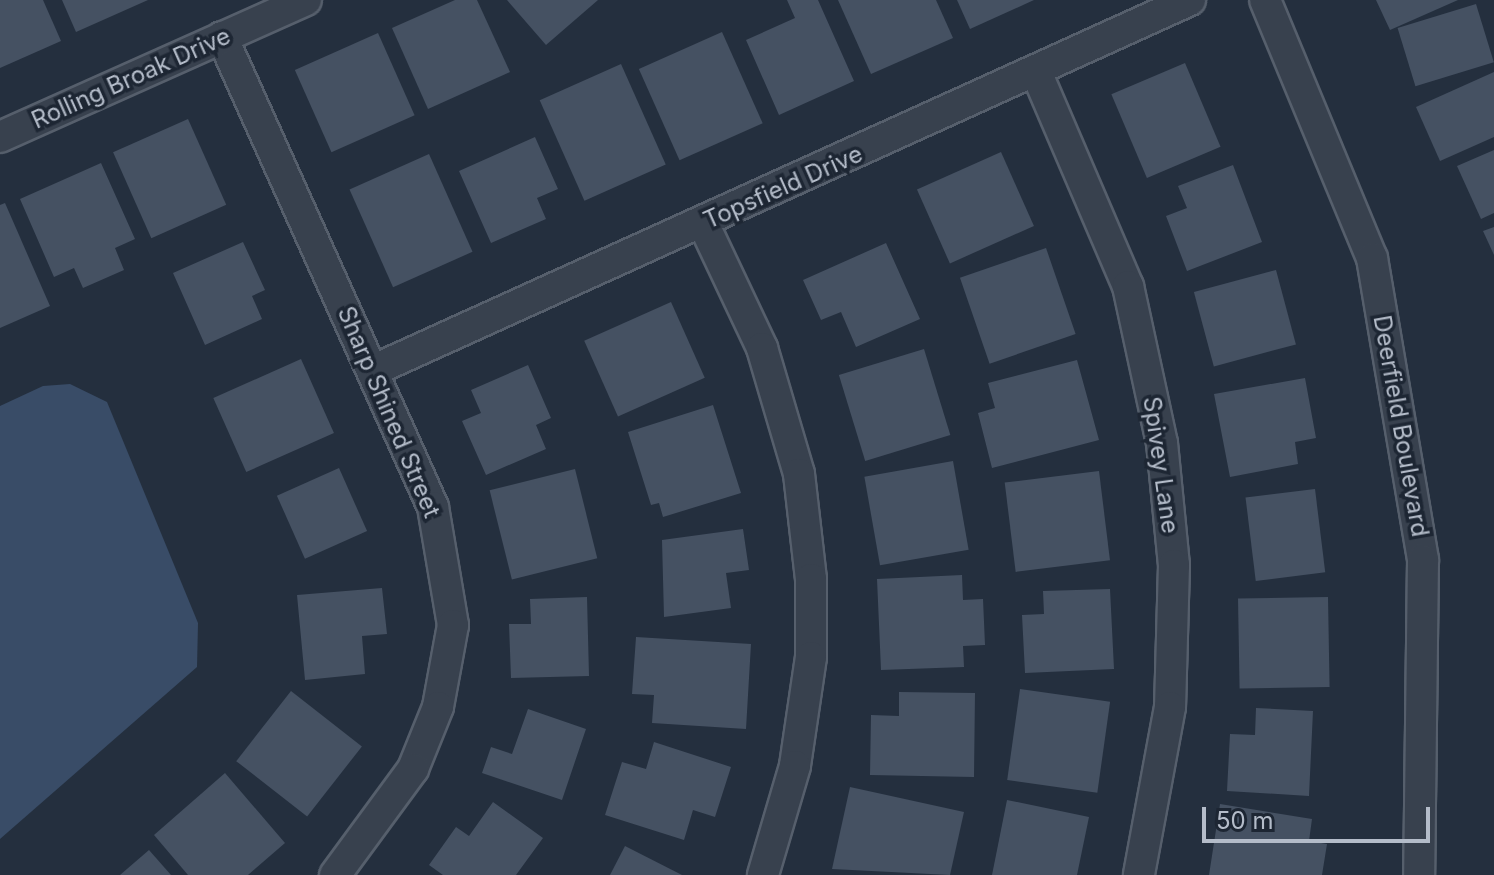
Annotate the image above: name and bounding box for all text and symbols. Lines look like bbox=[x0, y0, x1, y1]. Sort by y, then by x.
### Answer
street label: Rolling Broak Drive bbox=[27, 21, 235, 135]
street label: Topsfield Drive bbox=[699, 139, 867, 235]
street label: Sharp Shined Street bbox=[331, 302, 447, 522]
street label: Deerfield Boulevard bbox=[1367, 313, 1435, 539]
street label: Spivey Lane bbox=[1137, 395, 1185, 535]
scale bar bbox=[1206, 791, 1434, 841]
text: 50 m bbox=[1216, 806, 1274, 835]

